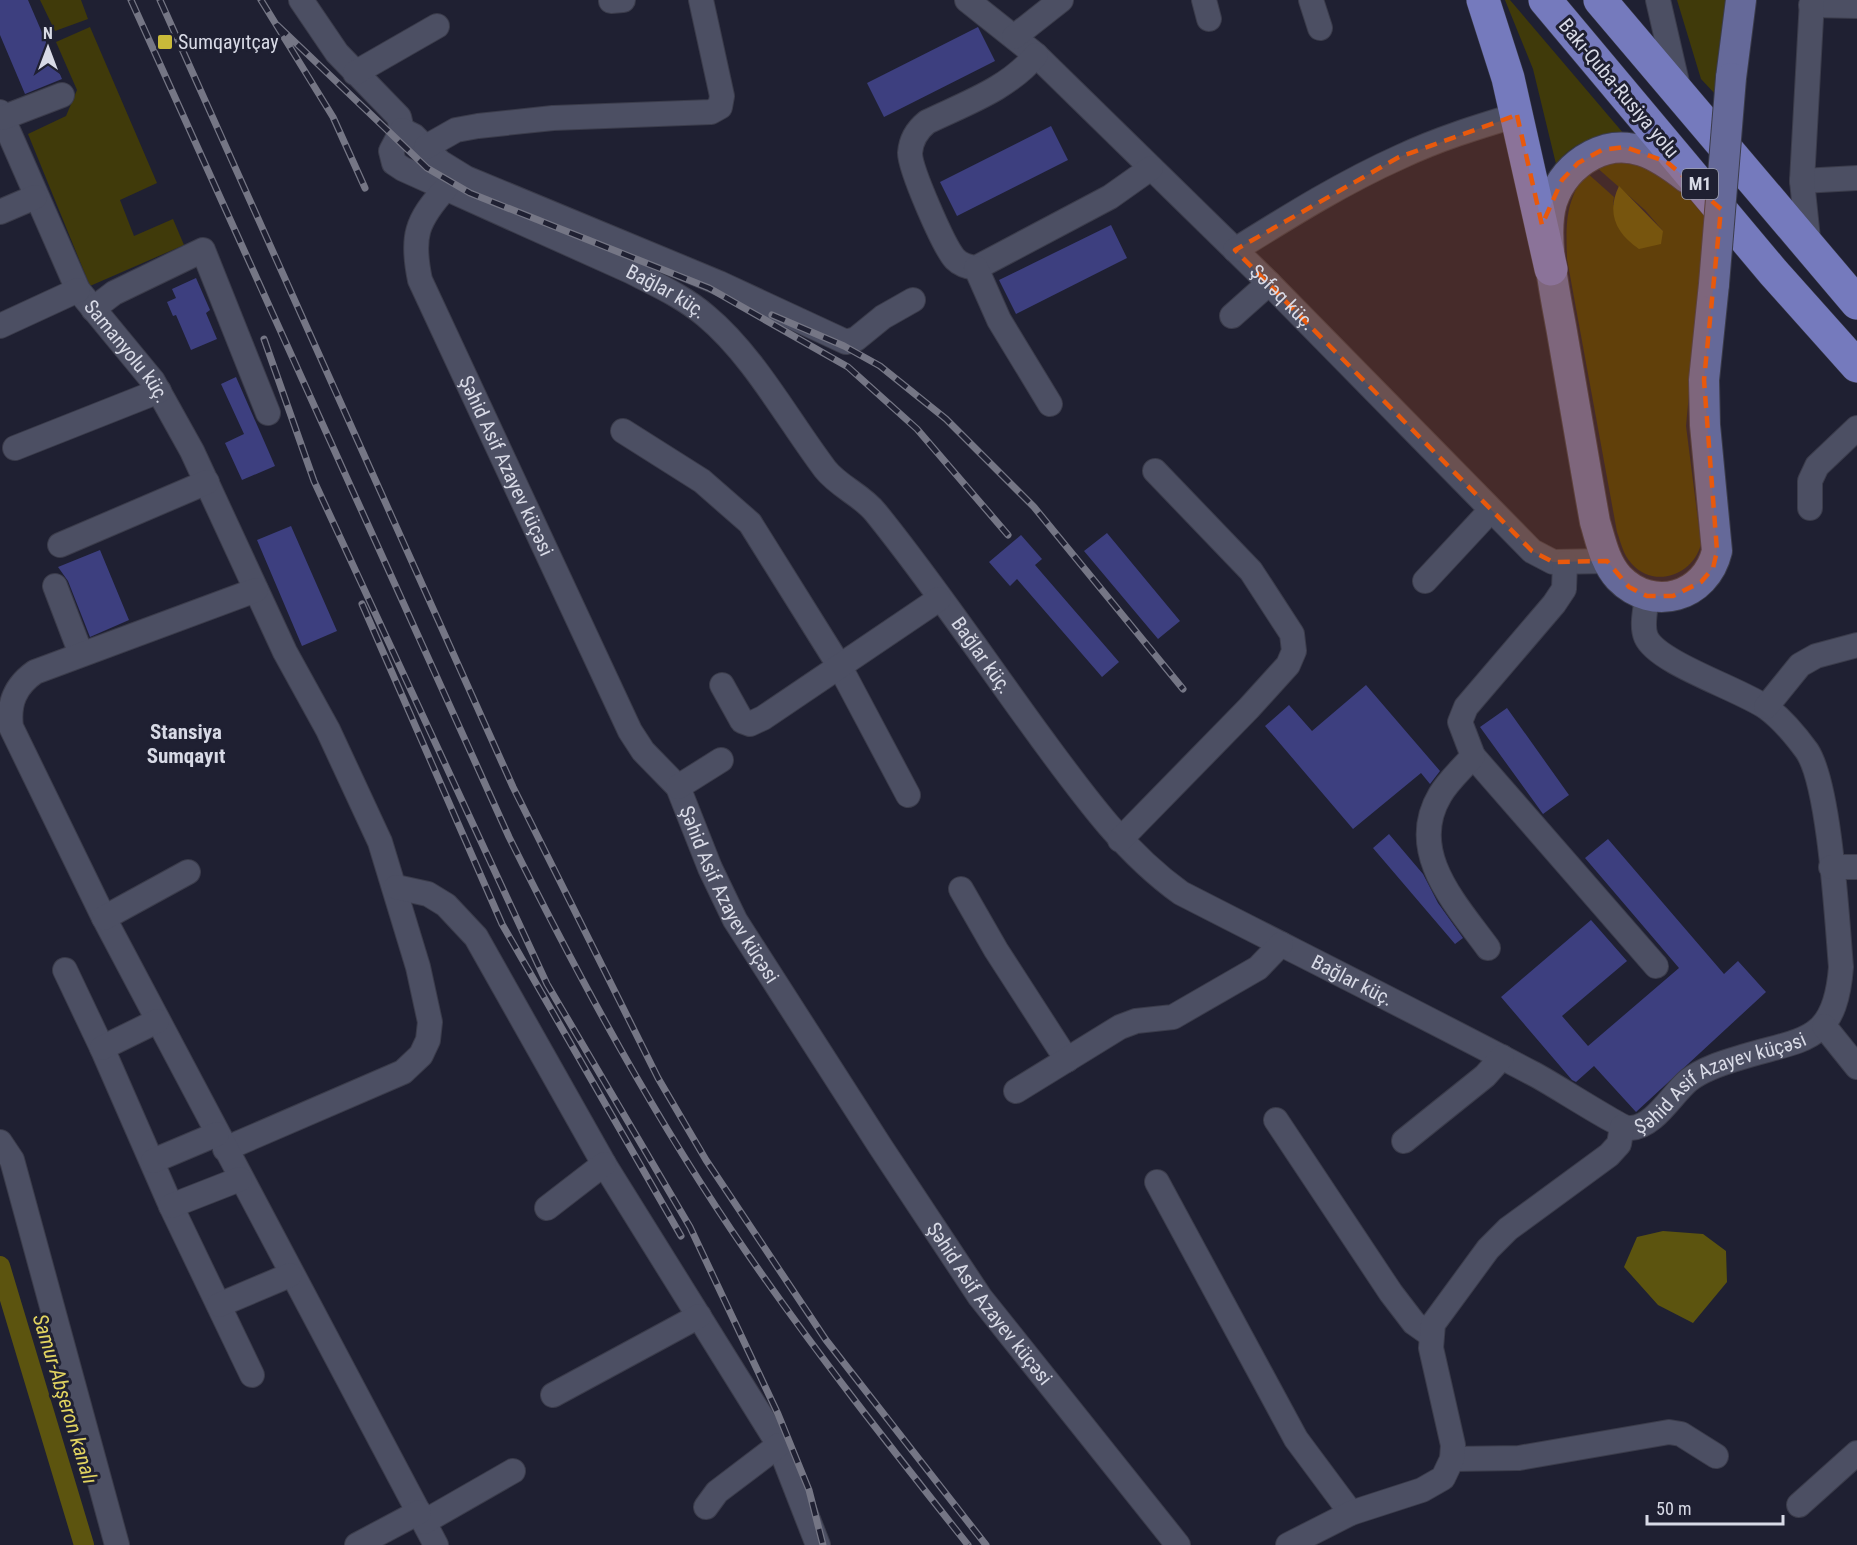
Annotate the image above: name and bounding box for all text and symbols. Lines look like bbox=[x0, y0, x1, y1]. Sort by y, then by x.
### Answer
street label: Bakı-Quba-Rusiya yolu bbox=[1554, 14, 1684, 162]
north arrow bbox=[18, 18, 78, 78]
text: N bbox=[43, 24, 53, 43]
place label: Sumqayıtçay bbox=[178, 30, 279, 54]
marker: Sumqayıtçay bbox=[156, 33, 174, 51]
road number: M1 bbox=[1682, 169, 1718, 199]
street label: Bağlar küç. bbox=[622, 259, 712, 324]
street label: Şəfəq küç. bbox=[1245, 259, 1321, 335]
street label: Samanyolu küç. bbox=[79, 295, 175, 407]
street label: Şəhid Asif Azayev küçəsi bbox=[454, 372, 559, 560]
street label: Bağlar küç. bbox=[946, 612, 1017, 698]
district label: Stansiya Sumqayıt bbox=[147, 720, 225, 768]
street label: Şəhid Asif Azayev küçəsi bbox=[675, 802, 784, 988]
street label: Bağlar küç. bbox=[1308, 950, 1397, 1011]
street label: Şəhid Asif Azayev küçəsi bbox=[1631, 1027, 1810, 1139]
street label: Şəhid Asif Azayev küçəsi bbox=[922, 1218, 1057, 1390]
water label: Samur-Abşeron kanalı bbox=[28, 1311, 102, 1487]
scale bar bbox=[1647, 1488, 1784, 1526]
text: 50 m bbox=[1656, 1498, 1691, 1519]

